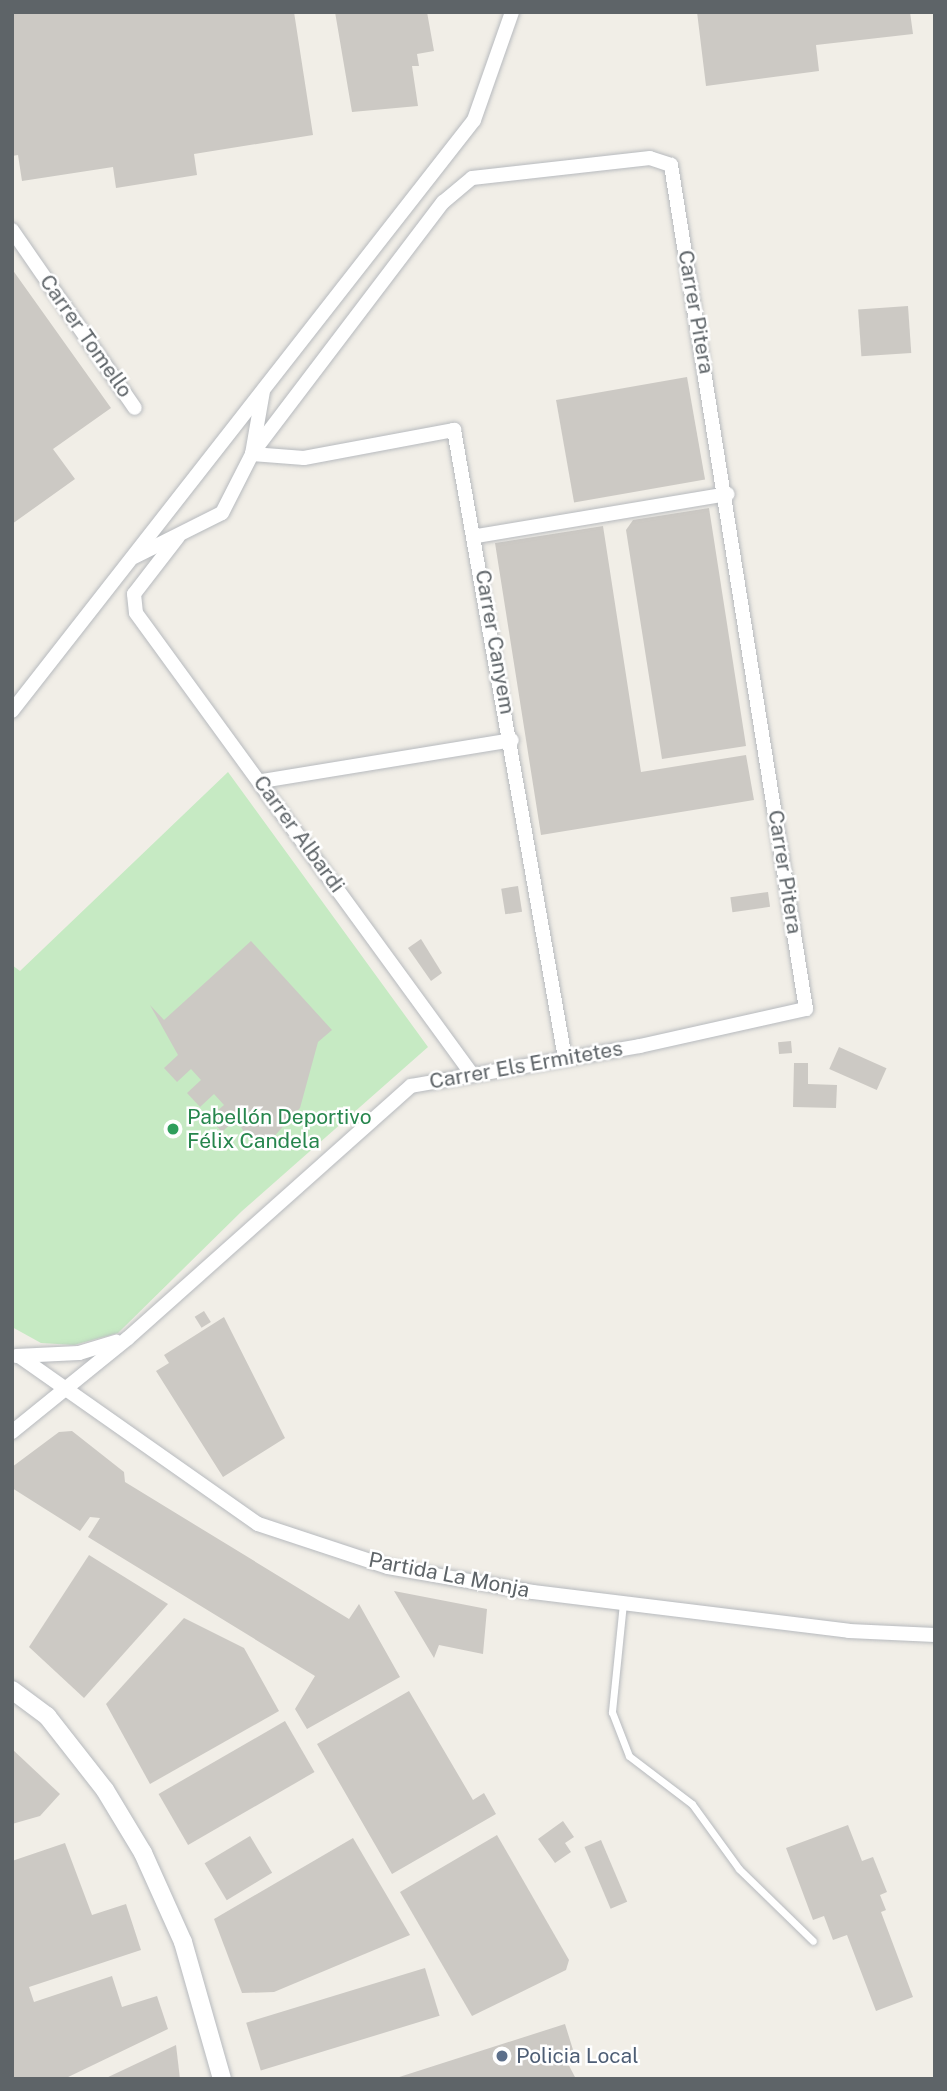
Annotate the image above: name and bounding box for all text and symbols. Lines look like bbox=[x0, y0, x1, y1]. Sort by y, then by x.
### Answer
street label: Carrer Pitera bbox=[673, 248, 719, 376]
street label: Carrer Tomello bbox=[34, 270, 138, 402]
street label: Carrer Canyem bbox=[470, 568, 520, 716]
street label: Carrer Albardi bbox=[248, 771, 350, 897]
street label: Carrer Pitera bbox=[763, 808, 807, 936]
street label: Carrer Els Ermitetes bbox=[427, 1036, 625, 1094]
place label: Pabellón Deportivo Félix Candela bbox=[187, 1104, 372, 1154]
marker: Pabellón Deportivo Félix Candela bbox=[165, 1121, 181, 1137]
street label: Partida La Monja bbox=[366, 1547, 532, 1603]
place label: Policia Local bbox=[516, 2043, 639, 2069]
marker: Policia Local bbox=[494, 2048, 510, 2064]

